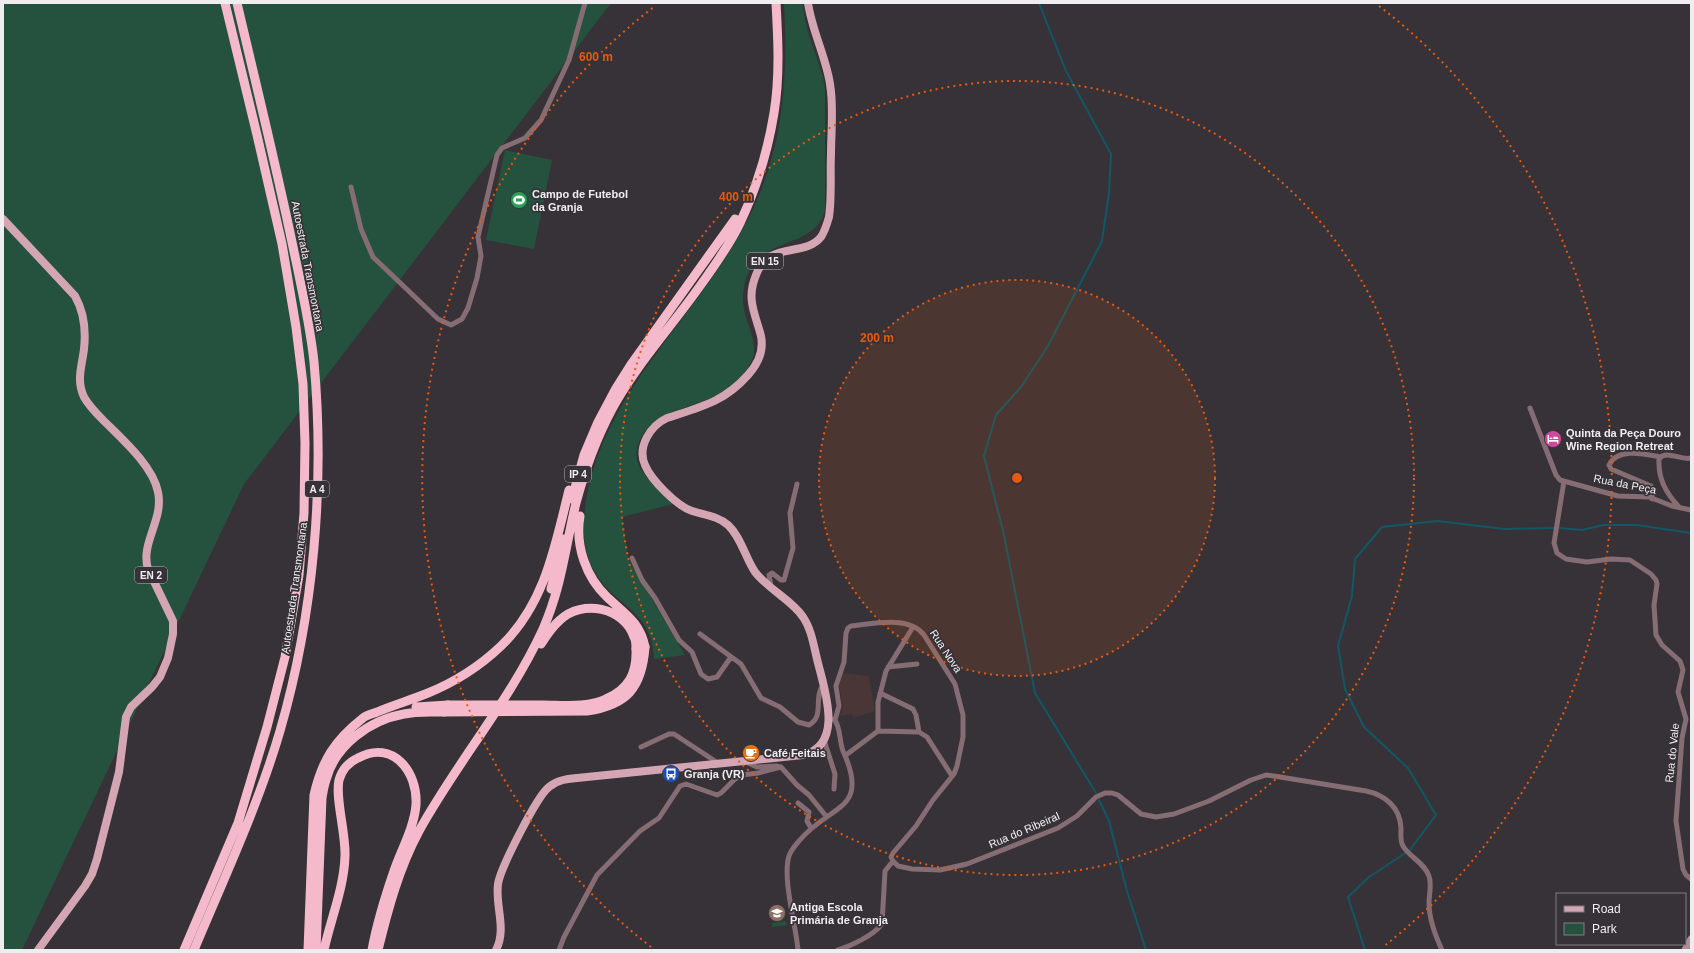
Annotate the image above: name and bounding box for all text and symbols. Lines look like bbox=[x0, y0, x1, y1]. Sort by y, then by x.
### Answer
text: 600 m bbox=[579, 50, 613, 64]
place label: Campo de Futebol da Granja bbox=[532, 188, 628, 213]
sports icon: Campo de Futebol da Granja bbox=[509, 190, 529, 210]
text: 400 m bbox=[719, 190, 753, 204]
street label: Autoestrada Transmontana bbox=[289, 200, 327, 333]
road number: EN 15 bbox=[747, 253, 783, 269]
text: 200 m bbox=[860, 331, 894, 345]
place label: Quinta da Peça Douro Wine Region Retreat bbox=[1566, 427, 1681, 452]
hotel icon: Quinta da Peça Douro Wine Region Retreat bbox=[1543, 429, 1563, 449]
road number: IP 4 bbox=[565, 466, 591, 482]
centre of rings bbox=[1010, 471, 1024, 485]
street label: Rua da Peça bbox=[1593, 472, 1658, 496]
road number: A 4 bbox=[305, 481, 329, 497]
street label: Autoestrada Transmontana bbox=[279, 521, 309, 655]
road number: EN 2 bbox=[135, 567, 167, 583]
street label: Rua Nova bbox=[928, 627, 965, 676]
street label: Rua do Vale bbox=[1663, 723, 1681, 783]
cafe icon: Café Feitais bbox=[741, 743, 761, 763]
place label: Café Feitais bbox=[764, 747, 826, 759]
bus stop icon: Granja (VR) bbox=[661, 764, 681, 784]
place label: Granja (VR) bbox=[684, 768, 745, 780]
street label: Rua do Ribeiral bbox=[987, 810, 1061, 850]
legend bbox=[1556, 893, 1686, 945]
place label: Antiga Escola Primária de Granja bbox=[790, 901, 889, 926]
text: Road bbox=[1592, 902, 1621, 916]
school or university icon: Antiga Escola Primária de Granja bbox=[767, 903, 787, 923]
text: Park bbox=[1592, 922, 1618, 936]

